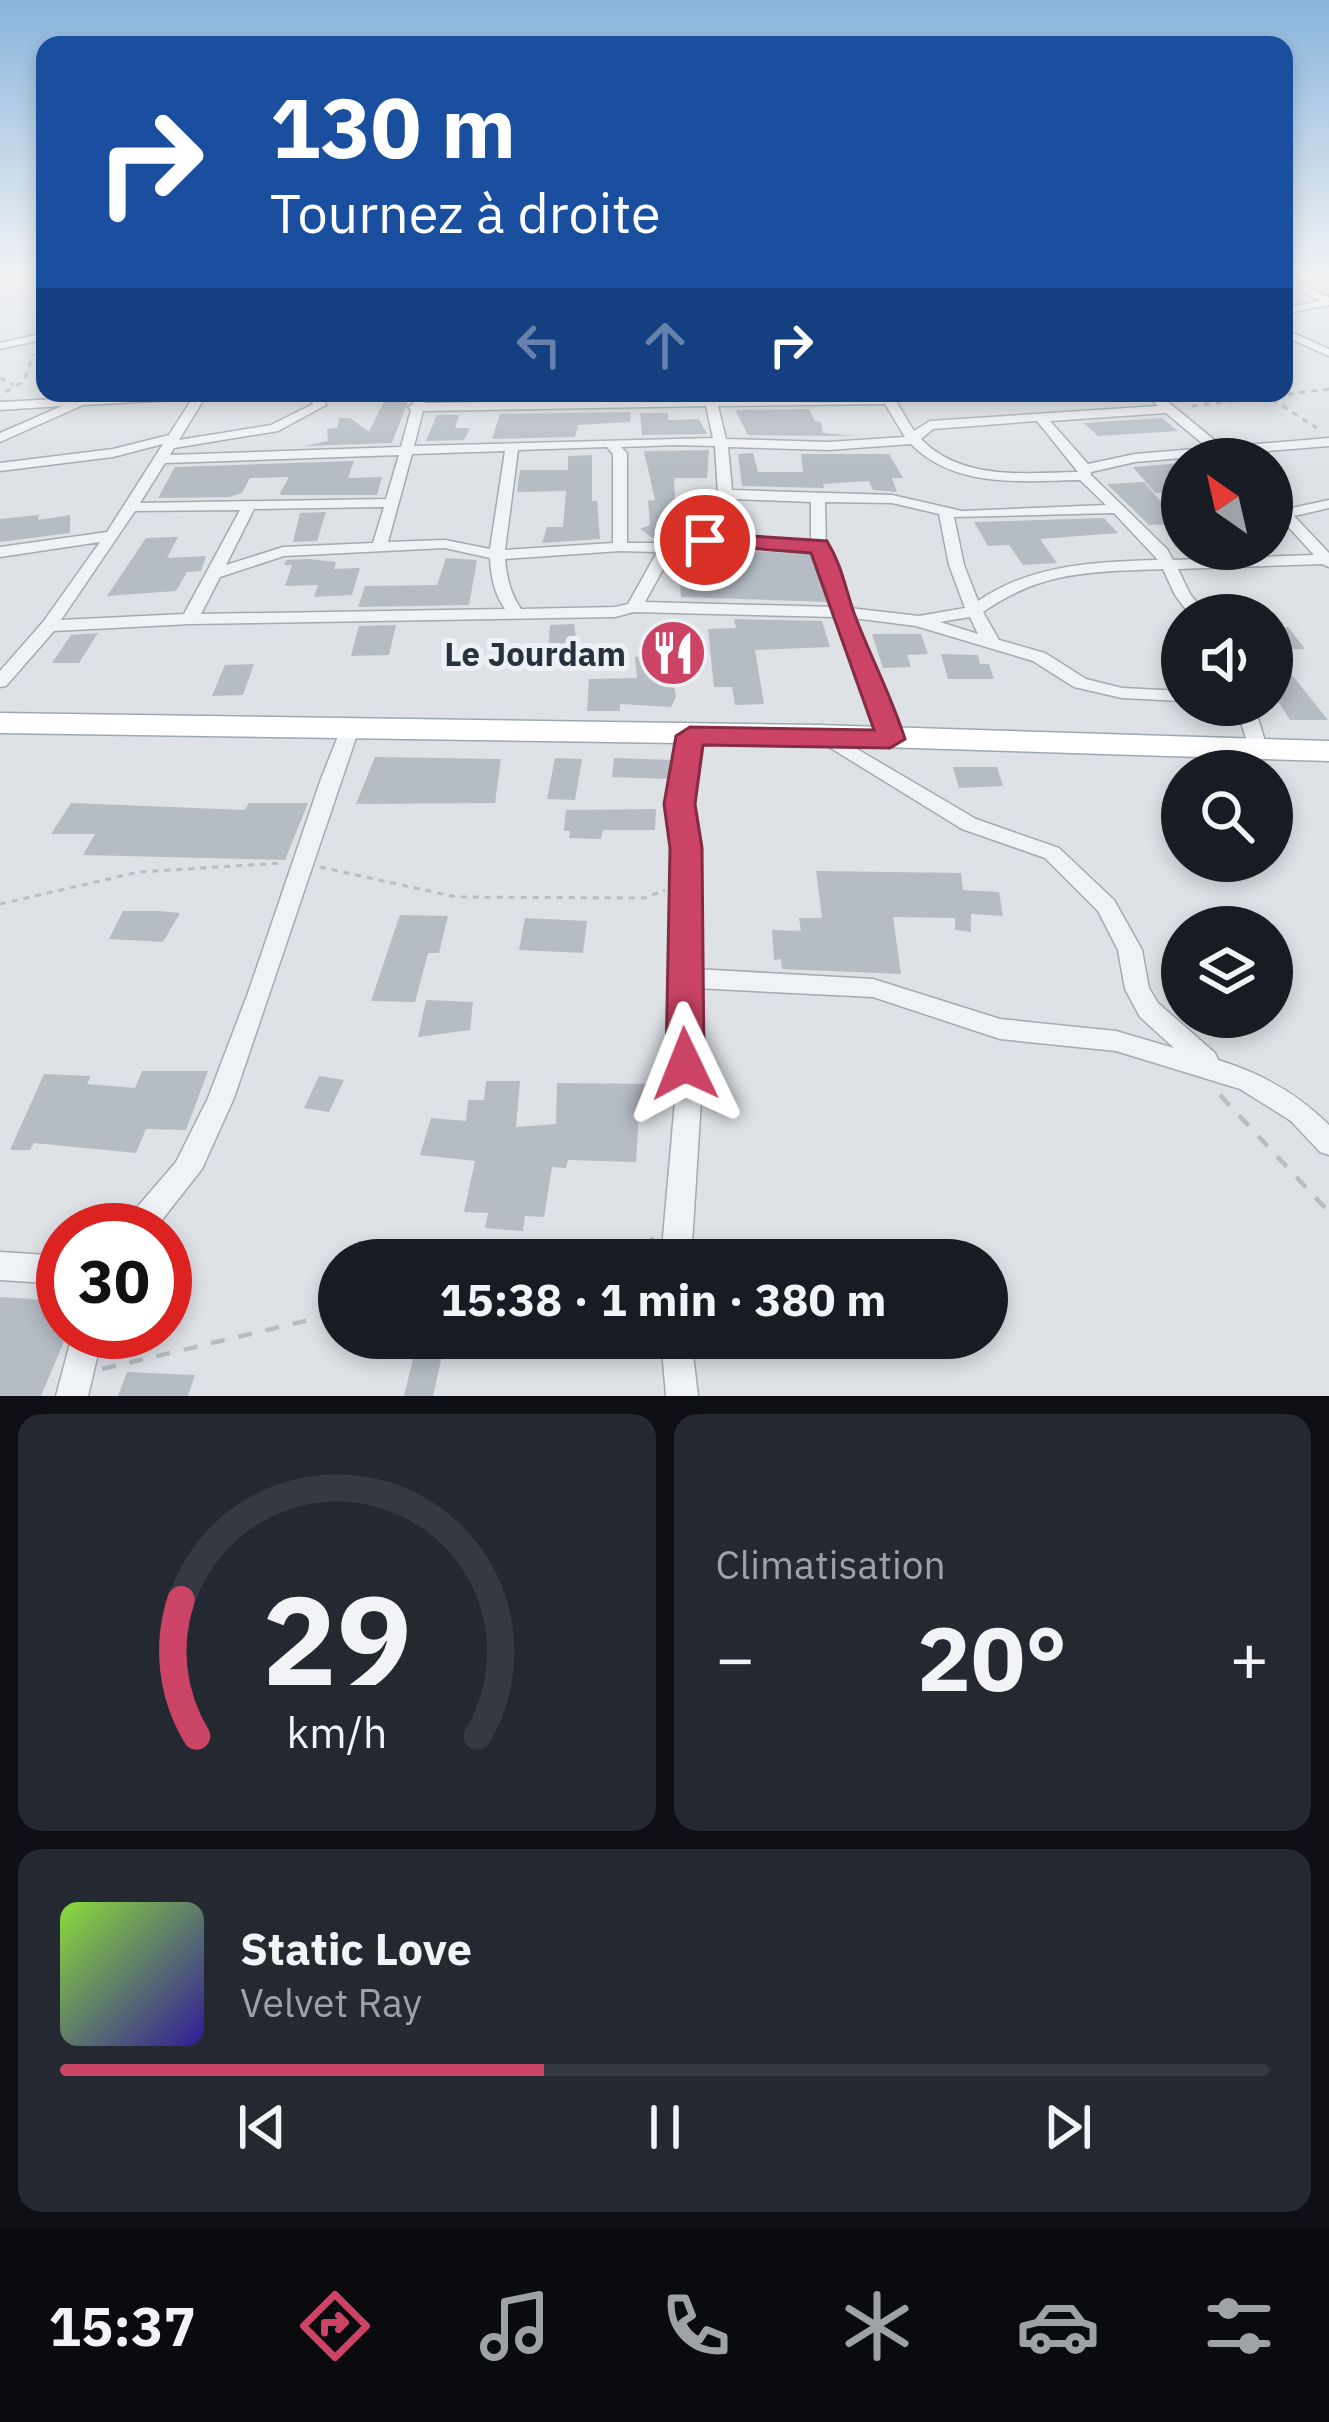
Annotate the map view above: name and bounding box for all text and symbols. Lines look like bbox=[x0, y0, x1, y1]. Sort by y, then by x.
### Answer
text: 130 m bbox=[270, 72, 516, 181]
icon: right bbox=[72, 84, 228, 240]
text: Tournez à droite bbox=[270, 178, 661, 248]
icon: left bbox=[506, 312, 572, 378]
icon: ahead bbox=[632, 312, 698, 378]
icon: right bbox=[758, 312, 824, 378]
north arrow bbox=[1161, 438, 1293, 570]
map controls bbox=[1161, 438, 1293, 1038]
pin bbox=[654, 489, 756, 591]
icon: arrive bbox=[672, 507, 738, 573]
button: sound bbox=[1161, 594, 1293, 726]
restaurant icon: Le Jourdam bbox=[638, 618, 708, 688]
place label: Le Jourdam bbox=[444, 632, 626, 675]
button: search bbox=[1161, 750, 1293, 882]
button: layers bbox=[1161, 906, 1293, 1038]
position arrow bbox=[622, 1001, 748, 1127]
speed limit sign: 30 bbox=[36, 1203, 192, 1359]
text: 15:38 · 1 min · 380 m bbox=[440, 1270, 886, 1328]
text: Climatisation bbox=[716, 1539, 946, 1590]
text: 29 bbox=[262, 1557, 412, 1719]
text: 20° bbox=[917, 1599, 1067, 1716]
text: − bbox=[716, 1614, 755, 1700]
text: + bbox=[1229, 1614, 1269, 1700]
text: km/h bbox=[286, 1703, 387, 1759]
text: Static Love bbox=[240, 1919, 472, 1977]
text: Velvet Ray bbox=[240, 1977, 422, 2028]
icon: previous bbox=[229, 2094, 295, 2160]
icon: pause bbox=[632, 2094, 698, 2160]
icon: next bbox=[1035, 2094, 1101, 2160]
icon: directions bbox=[293, 2284, 377, 2368]
icon: music bbox=[473, 2284, 557, 2368]
icon: phone bbox=[654, 2284, 738, 2368]
icon: climate bbox=[835, 2284, 919, 2368]
icon: car bbox=[1016, 2284, 1100, 2368]
icon: filters bbox=[1197, 2284, 1281, 2368]
text: 15:37 bbox=[48, 2291, 196, 2361]

